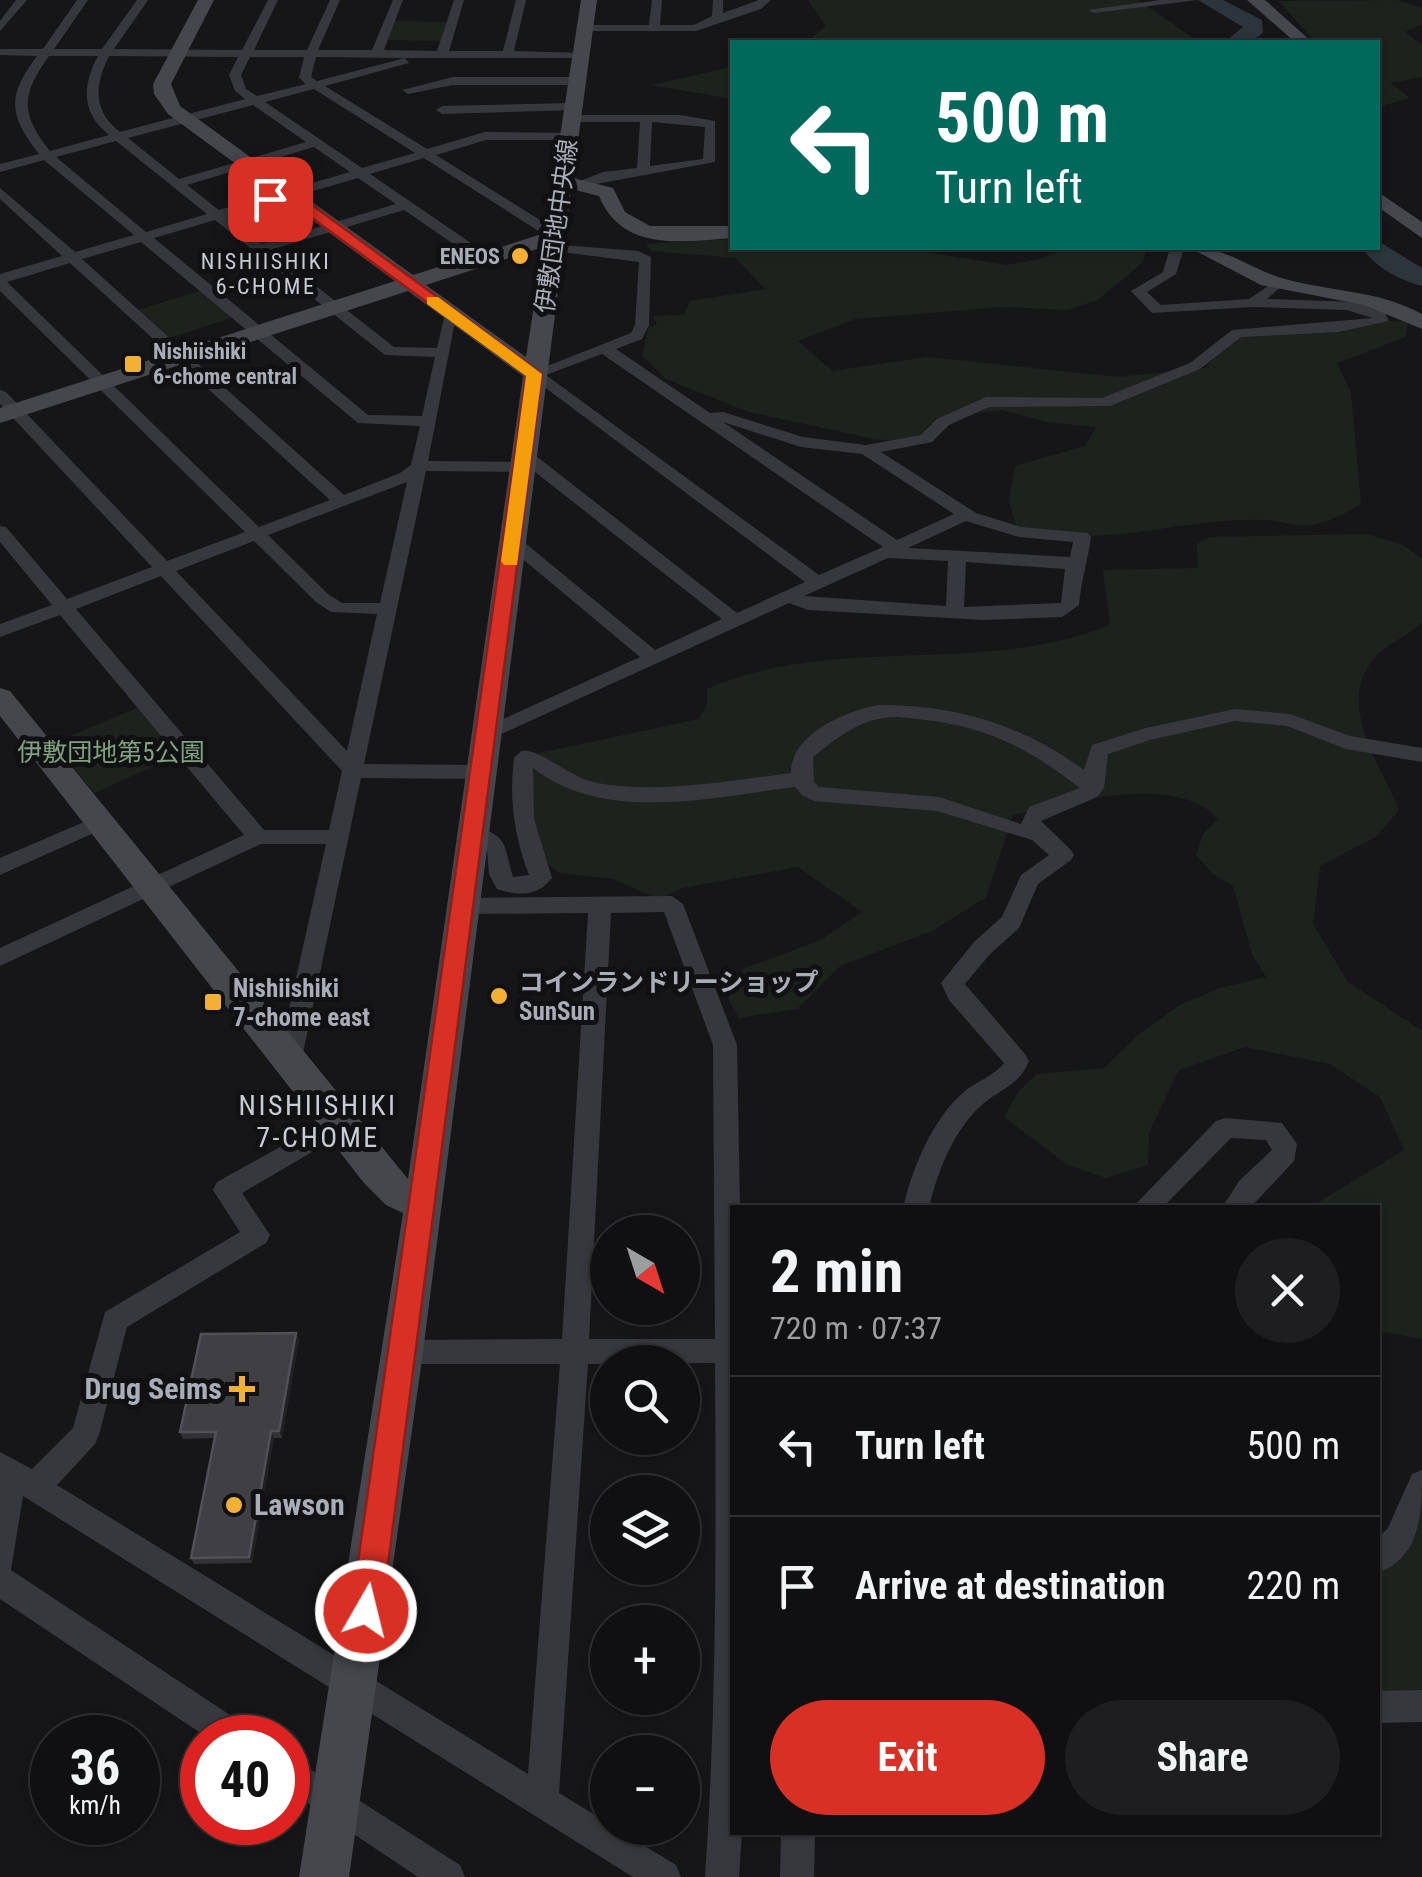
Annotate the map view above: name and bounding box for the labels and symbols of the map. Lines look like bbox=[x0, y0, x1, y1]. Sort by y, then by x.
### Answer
street label: 伊敷団地中央線 bbox=[530, 137, 583, 315]
pin bbox=[228, 157, 313, 242]
place label: ENEOS bbox=[440, 244, 500, 269]
marker: ENEOS bbox=[509, 245, 531, 267]
district label: NISHIISHIKI 6-CHOME bbox=[201, 249, 331, 299]
place label: Nishiishiki 6-chome central bbox=[153, 339, 297, 389]
marker: Nishiishiki 6-chome central bbox=[122, 353, 144, 375]
park label: 伊敷団地第5公園 bbox=[17, 738, 205, 767]
place label: コインランドリーショップ SunSun bbox=[519, 968, 819, 1026]
place label: Nishiishiki 7-chome east bbox=[233, 974, 370, 1032]
marker: コインランドリーショップ SunSun bbox=[488, 985, 510, 1007]
marker: Nishiishiki 7-chome east bbox=[202, 991, 224, 1013]
district label: NISHIISHIKI 7-CHOME bbox=[239, 1089, 397, 1154]
north arrow bbox=[590, 1215, 700, 1325]
place label: Drug Seims bbox=[84, 1371, 222, 1406]
marker: Drug Seims bbox=[231, 1378, 253, 1400]
place label: Lawson bbox=[254, 1487, 345, 1522]
marker: Lawson bbox=[223, 1494, 245, 1516]
position arrow bbox=[314, 1559, 418, 1663]
speed limit sign: 40 bbox=[180, 1715, 310, 1845]

